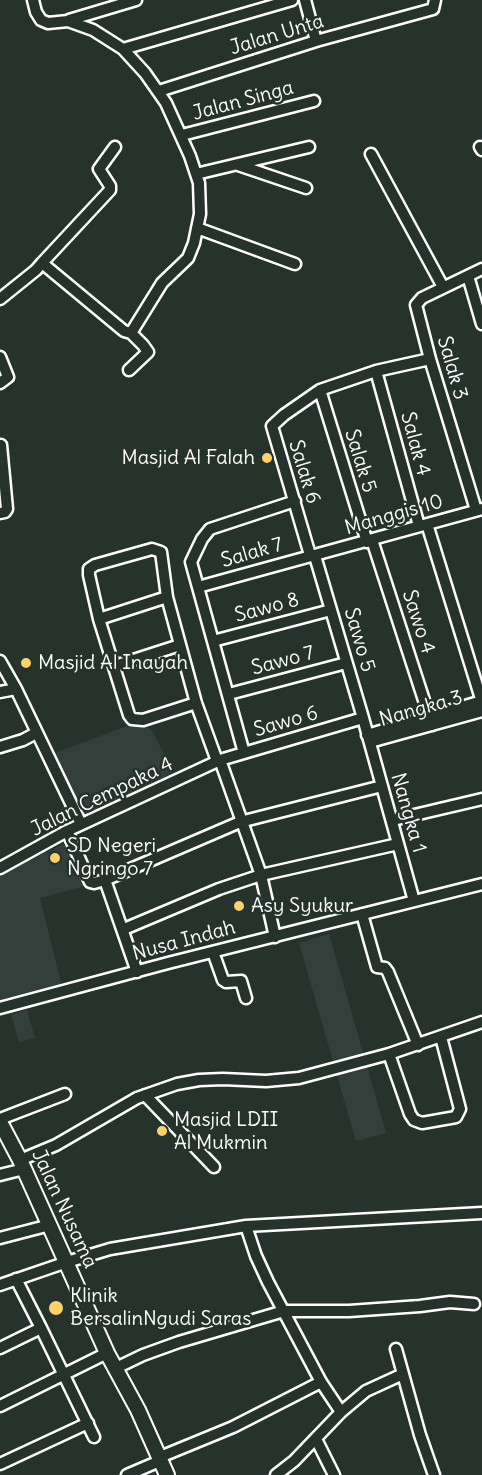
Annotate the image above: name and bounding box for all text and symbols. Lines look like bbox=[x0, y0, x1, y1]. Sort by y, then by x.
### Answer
street label: Jalan Unta bbox=[227, 9, 327, 61]
street label: Jalan Singa bbox=[190, 76, 296, 126]
street label: Salak 3 bbox=[432, 334, 472, 402]
street label: Salak 4 bbox=[395, 410, 435, 478]
street label: Salak 5 bbox=[339, 426, 381, 496]
street label: Salak 6 bbox=[283, 437, 325, 507]
place label: Masjid Al Falah bbox=[122, 446, 255, 470]
marker: Masjid Al Falah bbox=[260, 451, 274, 465]
street label: Manggis 10 bbox=[342, 490, 446, 540]
street label: Salak 7 bbox=[218, 533, 286, 573]
street label: Sawo 4 bbox=[396, 587, 440, 657]
street label: Sawo 8 bbox=[232, 588, 302, 628]
street label: Sawo 5 bbox=[338, 605, 380, 675]
street label: Sawo 7 bbox=[249, 641, 317, 681]
place label: Masjid Al Inayah bbox=[38, 651, 188, 675]
marker: Masjid Al Inayah bbox=[19, 656, 33, 670]
street label: Nangka 3 bbox=[377, 686, 465, 732]
street label: Sawo 6 bbox=[251, 701, 321, 743]
street label: Jalan Cempaka 4 bbox=[27, 752, 177, 842]
street label: Nangka 1 bbox=[385, 770, 431, 856]
place label: SD Negeri Ngringo 7 bbox=[67, 834, 156, 881]
marker: SD Negeri Ngringo 7 bbox=[48, 851, 62, 865]
place label: Asy Syukur bbox=[251, 894, 353, 918]
marker: Asy Syukur bbox=[232, 899, 246, 913]
street label: Nusa Indah bbox=[130, 916, 238, 966]
place label: Masjid LDII Al Mukmin bbox=[174, 1108, 278, 1155]
marker: Masjid LDII Al Mukmin bbox=[155, 1124, 169, 1138]
street label: Jalan Nusama bbox=[26, 1146, 102, 1272]
place label: Klinik BersalinNgudi Saras bbox=[70, 1284, 251, 1331]
marker: Klinik BersalinNgudi Saras bbox=[47, 1299, 65, 1317]

